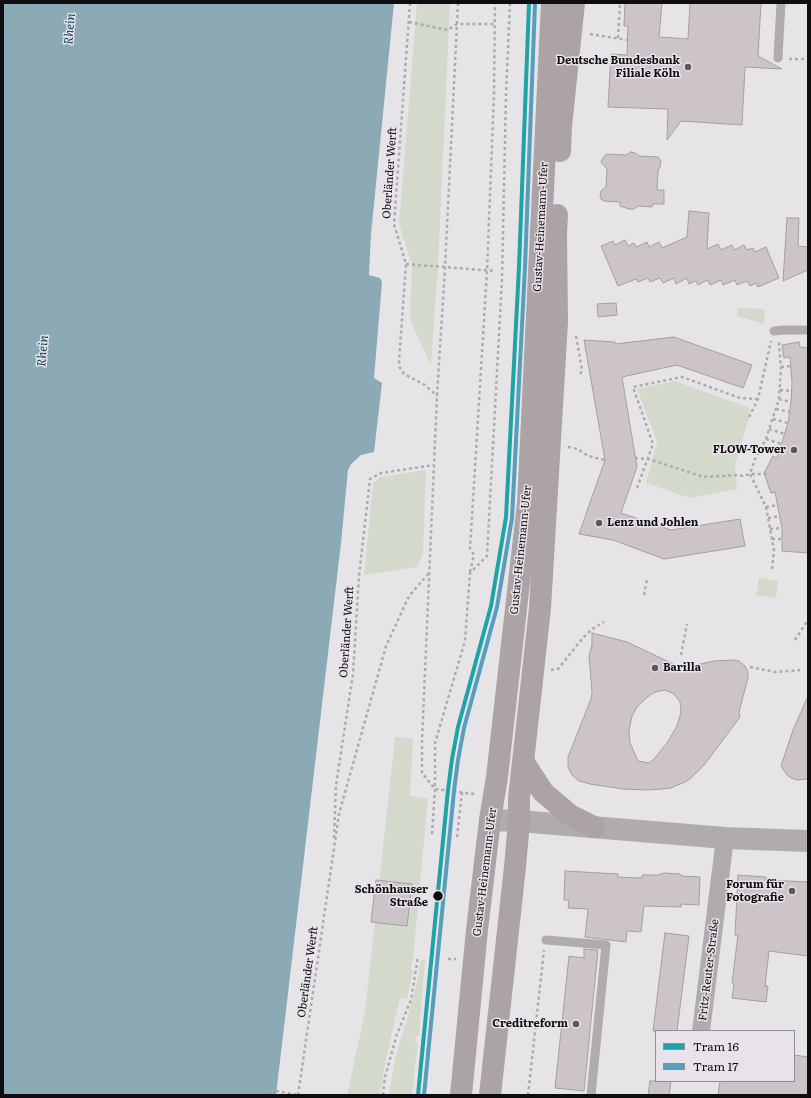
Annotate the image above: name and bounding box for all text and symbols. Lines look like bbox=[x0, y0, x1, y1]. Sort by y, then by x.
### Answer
water label: Rhein bbox=[61, 13, 79, 45]
place label: Deutsche Bundesbank Filiale Köln bbox=[557, 54, 680, 80]
marker: Deutsche Bundesbank Filiale Köln bbox=[683, 62, 693, 72]
street label: Oberländer Werft bbox=[380, 127, 400, 219]
street label: Gustav-Heinemann-Ufer bbox=[531, 162, 551, 292]
water label: Rhein bbox=[34, 335, 52, 367]
place label: FLOW-Tower bbox=[713, 443, 786, 457]
marker: FLOW-Tower bbox=[789, 445, 799, 455]
street label: Gustav-Heinemann-Ufer bbox=[508, 485, 534, 615]
place label: Lenz und Johlen bbox=[607, 516, 699, 530]
marker: Lenz und Johlen bbox=[594, 518, 604, 528]
street label: Oberländer Werft bbox=[337, 586, 357, 678]
place label: Barilla bbox=[663, 661, 701, 675]
marker: Barilla bbox=[650, 663, 660, 673]
street label: Gustav-Heinemann-Ufer bbox=[471, 807, 499, 937]
place label: Forum für Fotografie bbox=[726, 878, 784, 904]
place label: Schönhauser Straße bbox=[355, 883, 428, 909]
marker: Forum für Fotografie bbox=[787, 886, 797, 896]
marker: Schönhauser Straße bbox=[431, 889, 445, 903]
street label: Fritz-Reuter-Straße bbox=[696, 918, 722, 1022]
street label: Oberländer Werft bbox=[295, 926, 321, 1018]
place label: Creditreform bbox=[492, 1017, 568, 1031]
marker: Creditreform bbox=[571, 1019, 581, 1029]
legend bbox=[655, 1030, 795, 1082]
text: Tram 16 bbox=[693, 1037, 739, 1055]
text: Tram 17 bbox=[693, 1057, 738, 1075]

